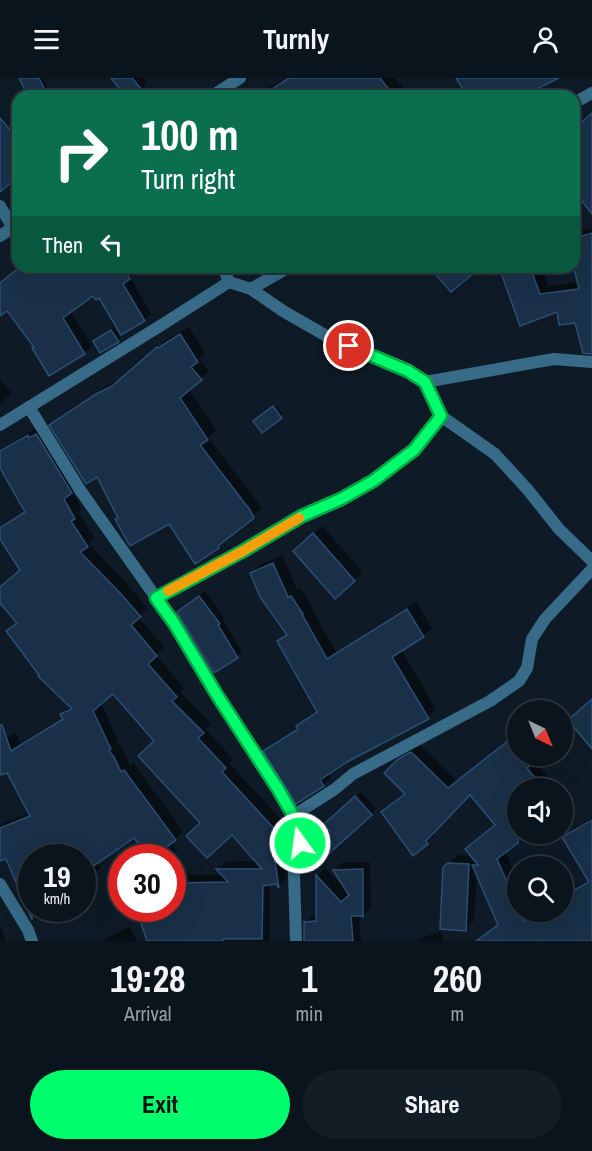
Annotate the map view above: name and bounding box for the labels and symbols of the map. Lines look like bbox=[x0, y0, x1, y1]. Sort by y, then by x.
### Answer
pin bbox=[323, 320, 374, 371]
north arrow bbox=[507, 700, 573, 766]
position arrow bbox=[268, 811, 332, 875]
speed limit sign: 30 bbox=[108, 844, 186, 922]

